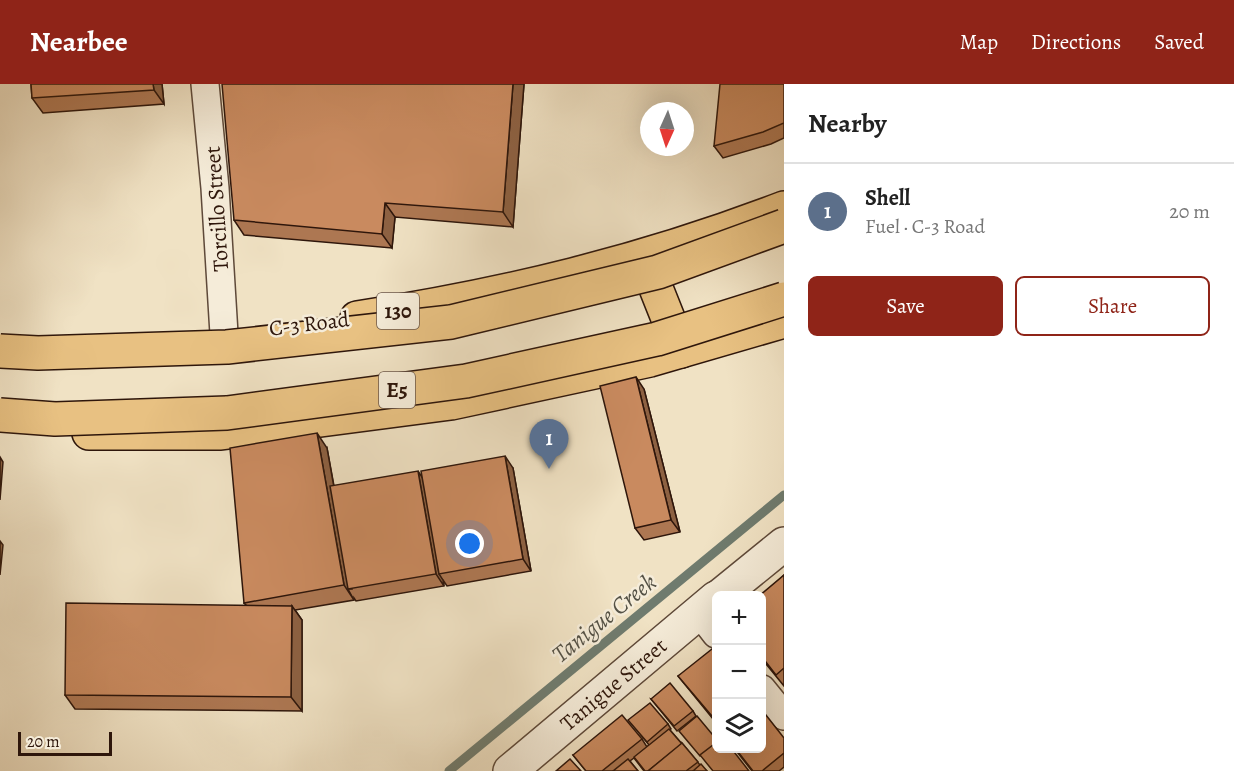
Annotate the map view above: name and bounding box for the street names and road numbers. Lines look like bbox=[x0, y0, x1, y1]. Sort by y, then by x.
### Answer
street label: Torcillo Street bbox=[198, 145, 236, 273]
road number: 130 bbox=[377, 293, 419, 329]
street label: C-3 Road bbox=[267, 304, 351, 344]
road number: E5 bbox=[379, 372, 415, 408]
street label: Tanigue Street bbox=[554, 631, 673, 738]

